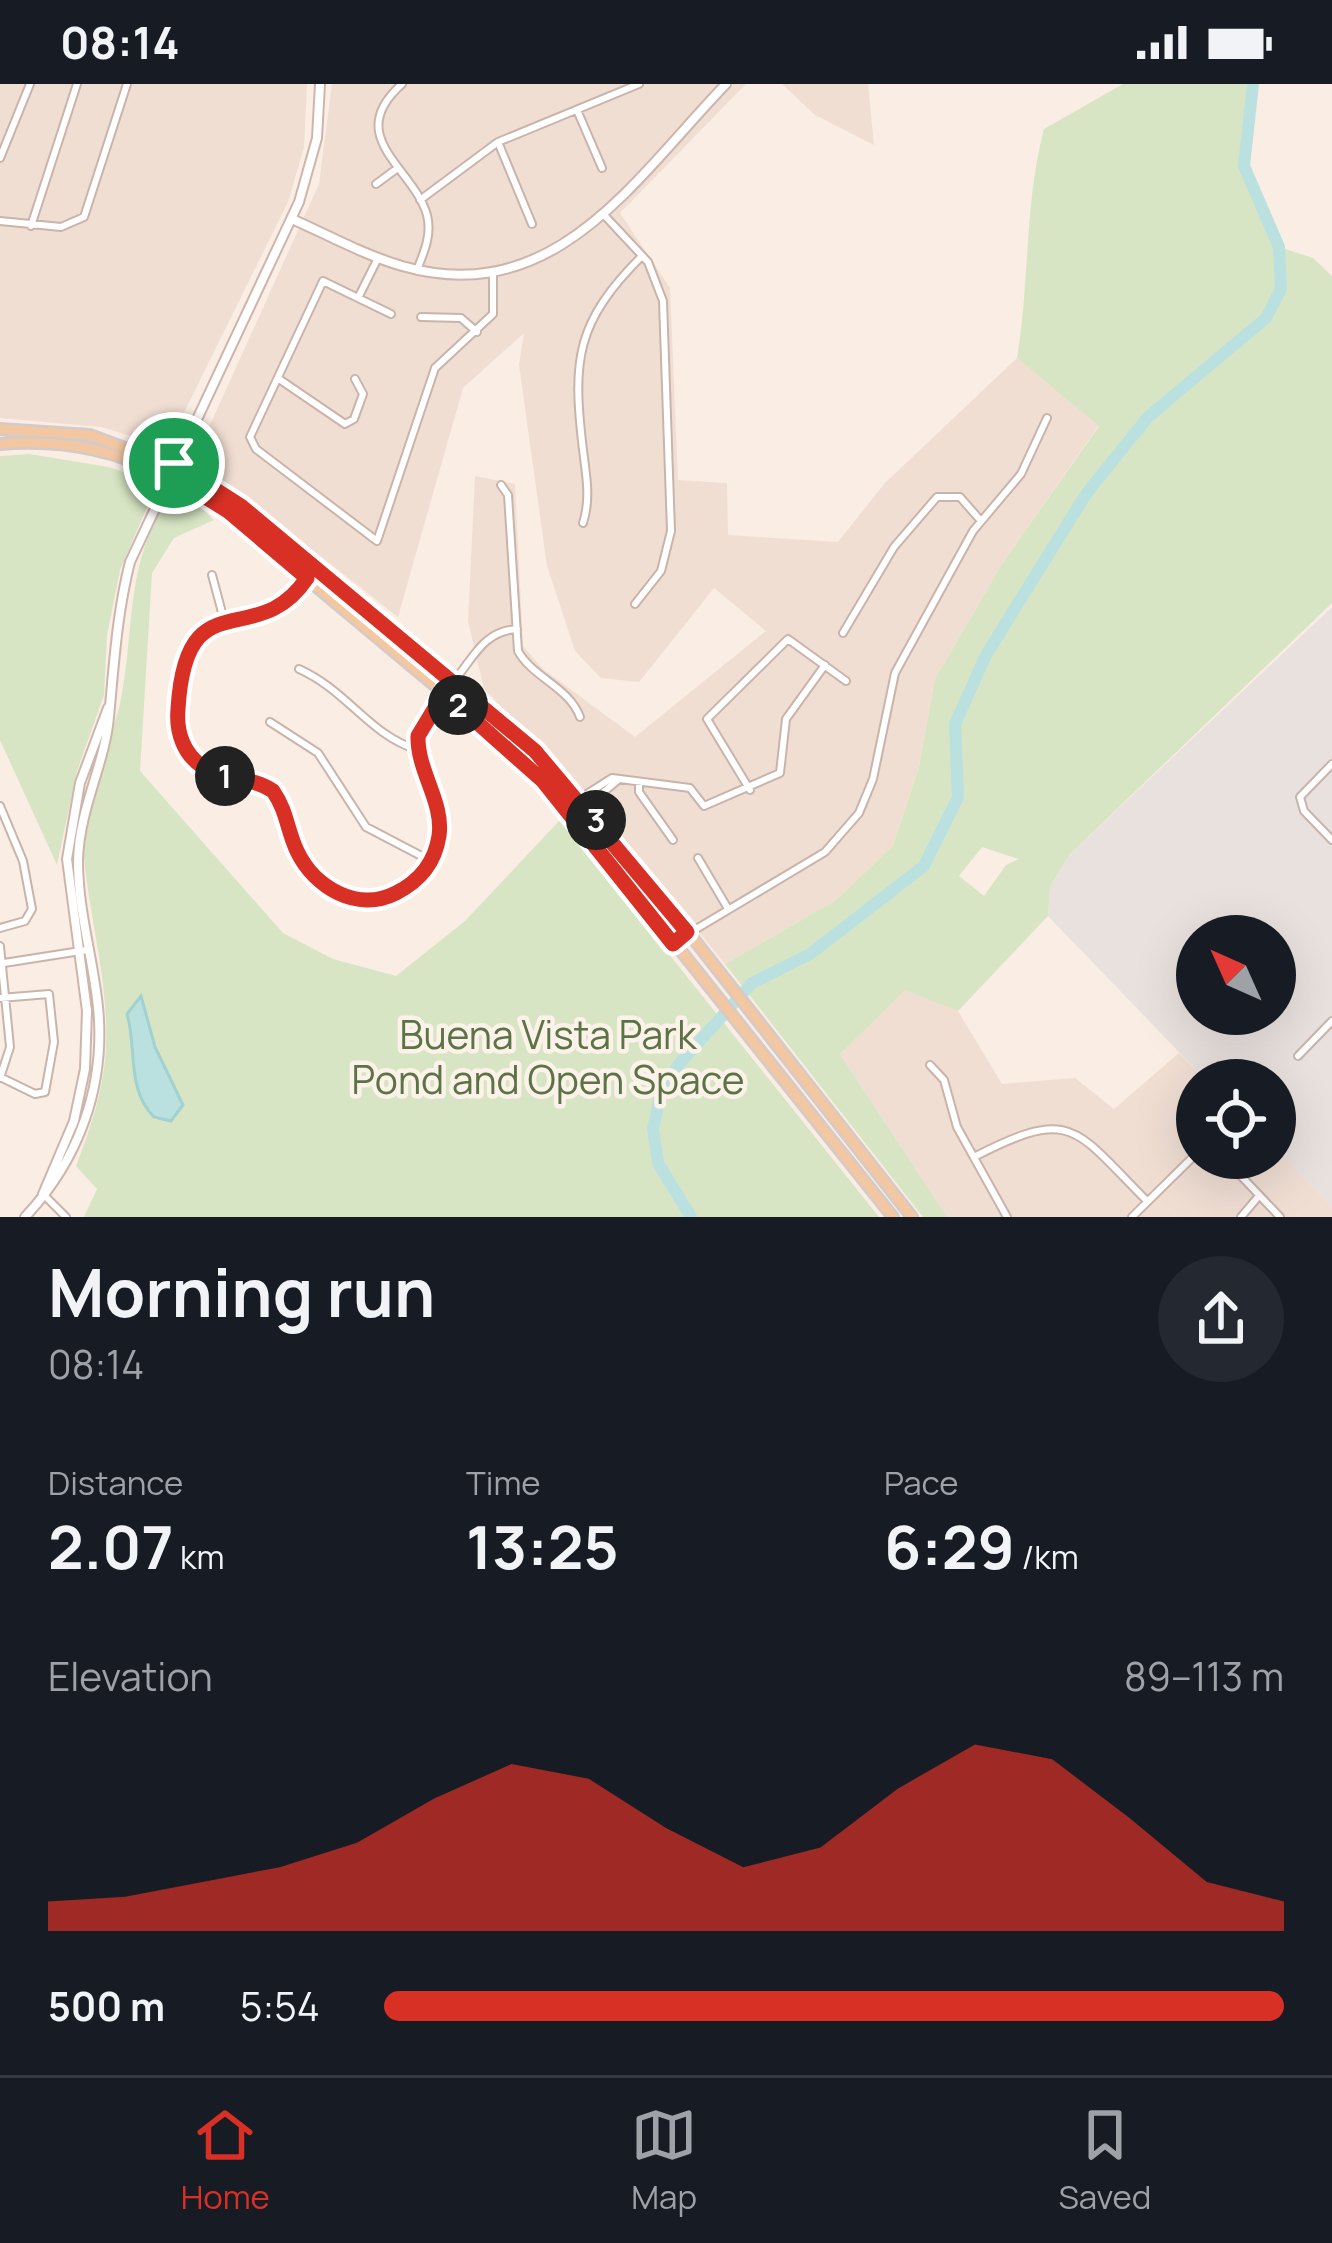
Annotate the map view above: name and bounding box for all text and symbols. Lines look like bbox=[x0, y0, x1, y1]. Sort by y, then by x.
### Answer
text: 08:14 bbox=[60, 11, 180, 73]
pin bbox=[123, 412, 225, 514]
icon: arrive bbox=[141, 430, 207, 496]
pin: 2 bbox=[428, 675, 488, 735]
text: 2 bbox=[448, 682, 468, 727]
pin: 1 bbox=[195, 746, 255, 806]
text: 1 bbox=[218, 753, 232, 798]
pin: 3 bbox=[566, 790, 626, 850]
text: 3 bbox=[586, 797, 606, 842]
north arrow bbox=[1176, 915, 1296, 1035]
map controls bbox=[1176, 915, 1296, 1179]
park label: Buena Vista Park Pond and Open Space bbox=[351, 1007, 745, 1106]
button: locate bbox=[1176, 1059, 1296, 1179]
text: Morning run bbox=[48, 1247, 435, 1337]
button: share bbox=[1158, 1256, 1284, 1382]
text: 08:14 bbox=[48, 1337, 144, 1391]
text: Distance bbox=[48, 1460, 183, 1505]
text: Time bbox=[466, 1460, 541, 1505]
text: Pace bbox=[884, 1460, 959, 1505]
text: 2.07 bbox=[48, 1505, 173, 1587]
text: 13:25 bbox=[466, 1505, 619, 1587]
text: 6:29 bbox=[884, 1505, 1015, 1587]
text: km bbox=[173, 1534, 224, 1579]
text: /km bbox=[1015, 1534, 1079, 1579]
text: Elevation bbox=[48, 1649, 213, 1703]
text: 89–113 m bbox=[1124, 1649, 1284, 1703]
text: 500 m bbox=[48, 1979, 165, 2033]
text: 5:54 bbox=[240, 1979, 320, 2033]
tab: Home bbox=[181, 2102, 270, 2219]
tab: Map bbox=[631, 2102, 697, 2219]
tab: Saved bbox=[1058, 2102, 1151, 2219]

